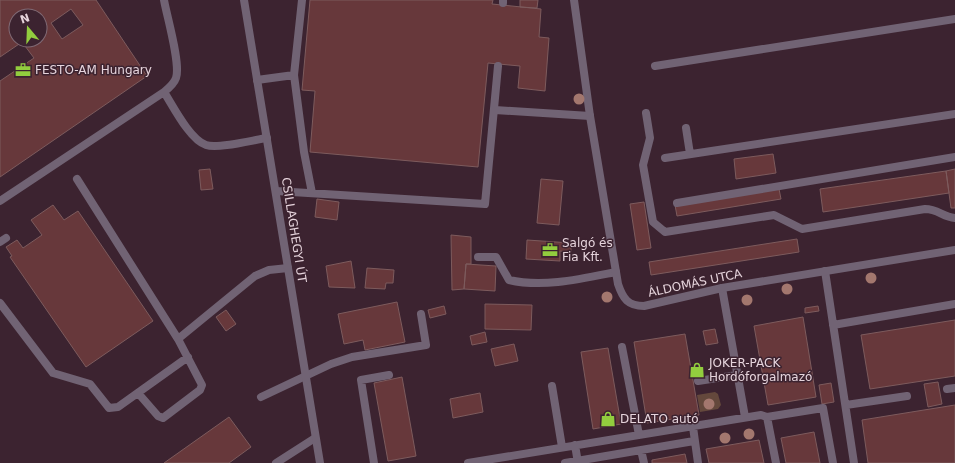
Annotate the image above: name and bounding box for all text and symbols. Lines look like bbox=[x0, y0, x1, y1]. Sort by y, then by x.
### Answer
north arrow bbox=[8, 8, 48, 48]
text: N bbox=[18, 11, 31, 27]
office icon: FESTO-AM Hungary bbox=[14, 61, 32, 79]
place label: FESTO-AM Hungary bbox=[35, 63, 152, 77]
street label: CSILLAGHEGYI ÚT bbox=[279, 176, 310, 284]
place label: Salgó és Fia Kft. bbox=[562, 236, 613, 264]
office icon: Salgó és Fia Kft. bbox=[541, 241, 559, 259]
street label: ÁLDOMÁS UTCA bbox=[647, 265, 744, 300]
place label: JOKER-PACK Hordóforgalmazó bbox=[708, 356, 812, 384]
shop icon: JOKER-PACK Hordóforgalmazó bbox=[688, 361, 706, 379]
shop icon: DELATO autó bbox=[599, 410, 617, 428]
place label: DELATO autó bbox=[620, 412, 699, 426]

